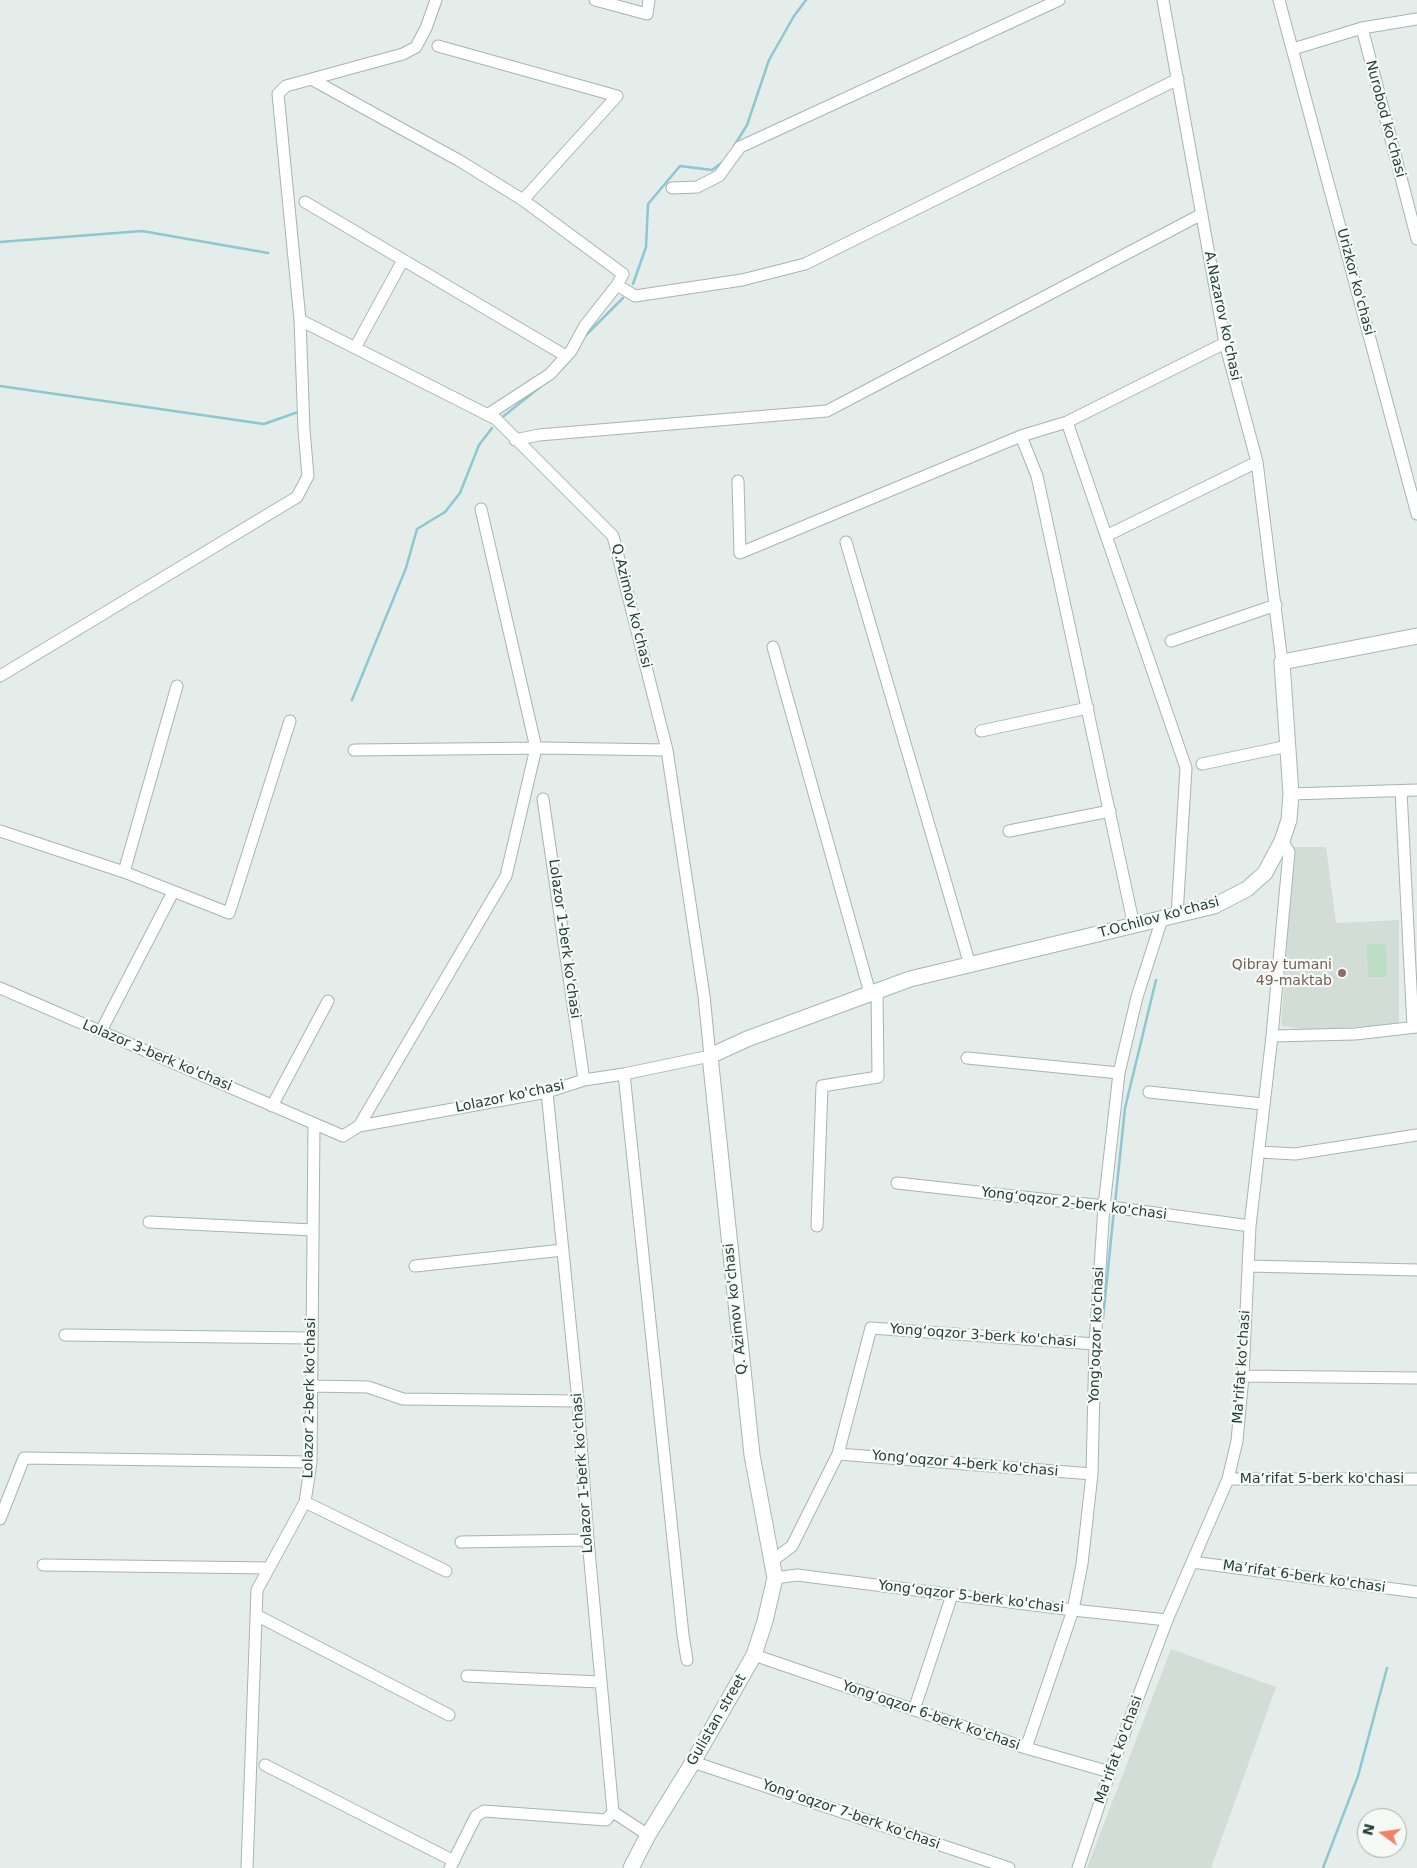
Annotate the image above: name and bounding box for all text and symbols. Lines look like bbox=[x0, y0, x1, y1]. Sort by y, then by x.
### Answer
street label: Nurobod ko'chasi bbox=[1361, 59, 1409, 179]
street label: Urizkor ko'chasi bbox=[1333, 227, 1377, 337]
street label: A.Nazarov ko'chasi bbox=[1200, 250, 1244, 382]
street label: Q.Azimov ko'chasi bbox=[607, 542, 655, 670]
street label: Lolazor 1-berk ko'chasi bbox=[544, 858, 584, 1020]
street label: T.Ochilov ko'chasi bbox=[1097, 894, 1221, 942]
place label: Qibray tumani 49-maktab bbox=[1232, 957, 1332, 990]
marker: Qibray tumani 49-maktab bbox=[1336, 967, 1348, 979]
street label: Lolazor 3-berk ko'chasi bbox=[80, 1017, 234, 1095]
street label: Lolazor ko'chasi bbox=[454, 1077, 566, 1117]
street label: Yong‘oqzor 2-berk ko'chasi bbox=[980, 1184, 1168, 1224]
street label: Q. Azimov ko'chasi bbox=[721, 1242, 751, 1376]
street label: Yong'oqzor ko'chasi bbox=[1086, 1266, 1108, 1404]
street label: Ma'rifat ko'chasi bbox=[1230, 1310, 1254, 1424]
street label: Lolazor 2-berk ko'chasi bbox=[300, 1317, 320, 1479]
street label: Yong‘oqzor 3-berk ko'chasi bbox=[889, 1321, 1077, 1351]
street label: Lolazor 1-berk ko'chasi bbox=[569, 1392, 597, 1554]
street label: Yong‘oqzor 4-berk ko'chasi bbox=[871, 1447, 1059, 1481]
street label: Ma’rifat 5-berk ko'chasi bbox=[1240, 1471, 1404, 1487]
street label: Ma’rifat 6-berk ko'chasi bbox=[1221, 1557, 1387, 1597]
street label: Yong‘oqzor 5-berk ko'chasi bbox=[877, 1577, 1065, 1617]
street label: Gulistan street bbox=[684, 1671, 750, 1769]
street label: Yong‘oqzor 6-berk ko'chasi bbox=[840, 1678, 1022, 1754]
street label: Ma'rifat ko'chasi bbox=[1092, 1694, 1146, 1806]
street label: Yong‘oqzor 7-berk ko'chasi bbox=[760, 1777, 942, 1853]
north arrow bbox=[1357, 1808, 1407, 1858]
text: N bbox=[1359, 1822, 1378, 1837]

